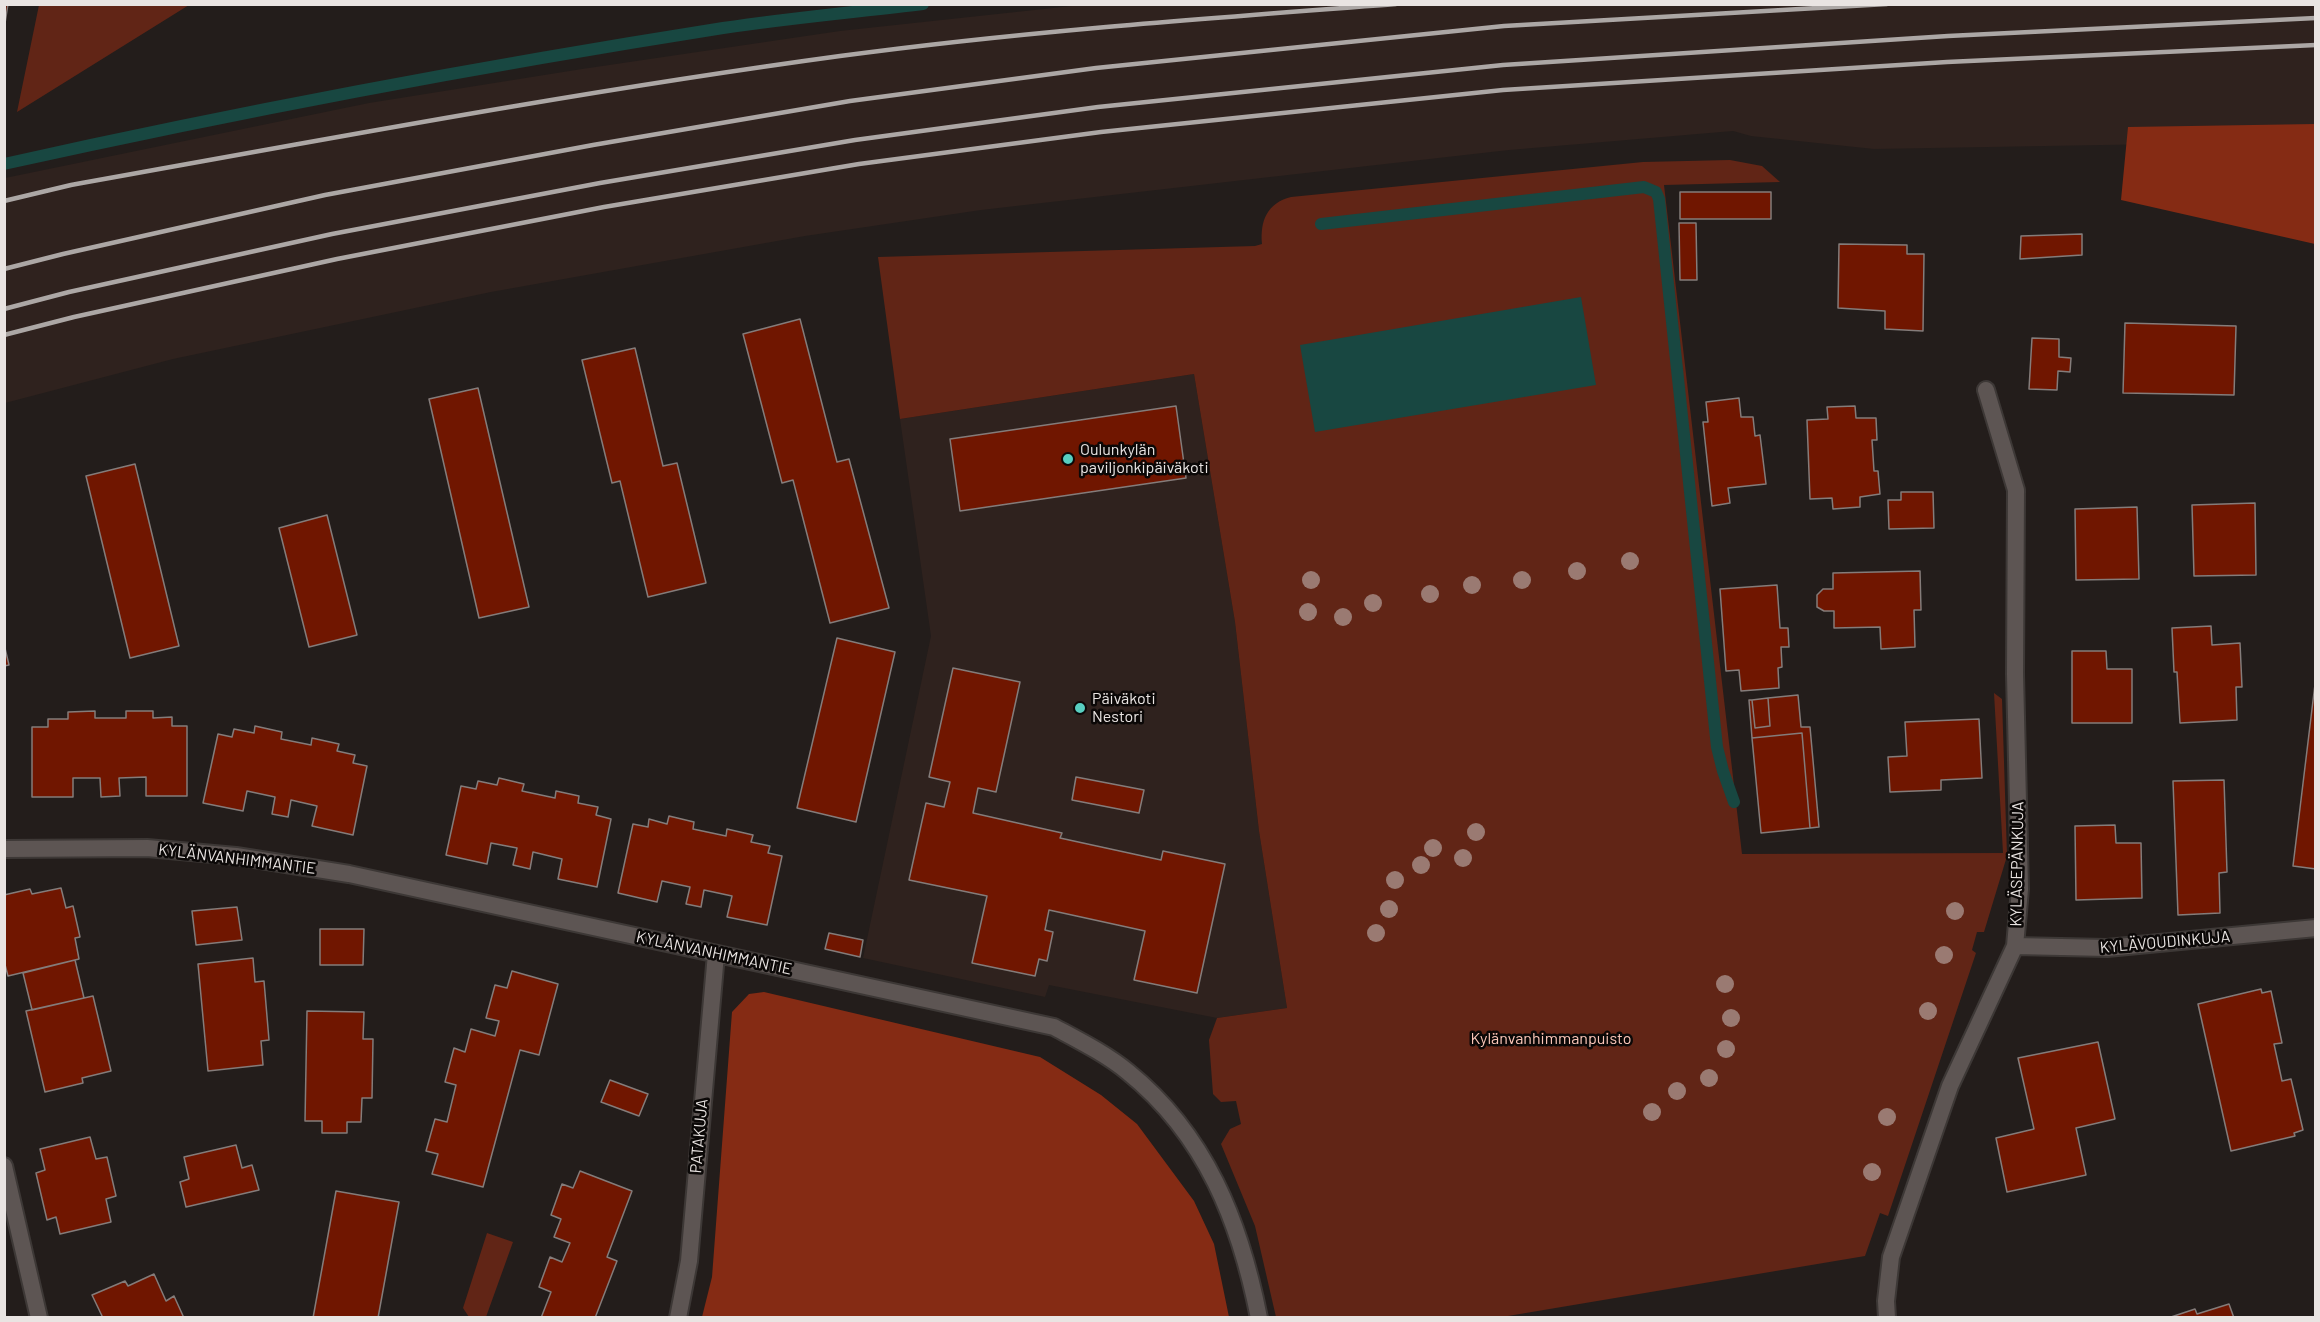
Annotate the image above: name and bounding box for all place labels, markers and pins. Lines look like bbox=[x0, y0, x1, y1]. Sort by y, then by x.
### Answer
place label: Oulunkylän paviljonkipäiväkoti bbox=[1080, 440, 1208, 478]
marker: Oulunkylän paviljonkipäiväkoti bbox=[1061, 452, 1075, 466]
place label: Päiväkoti Nestori bbox=[1092, 689, 1155, 727]
marker: Päiväkoti Nestori bbox=[1073, 701, 1087, 715]

